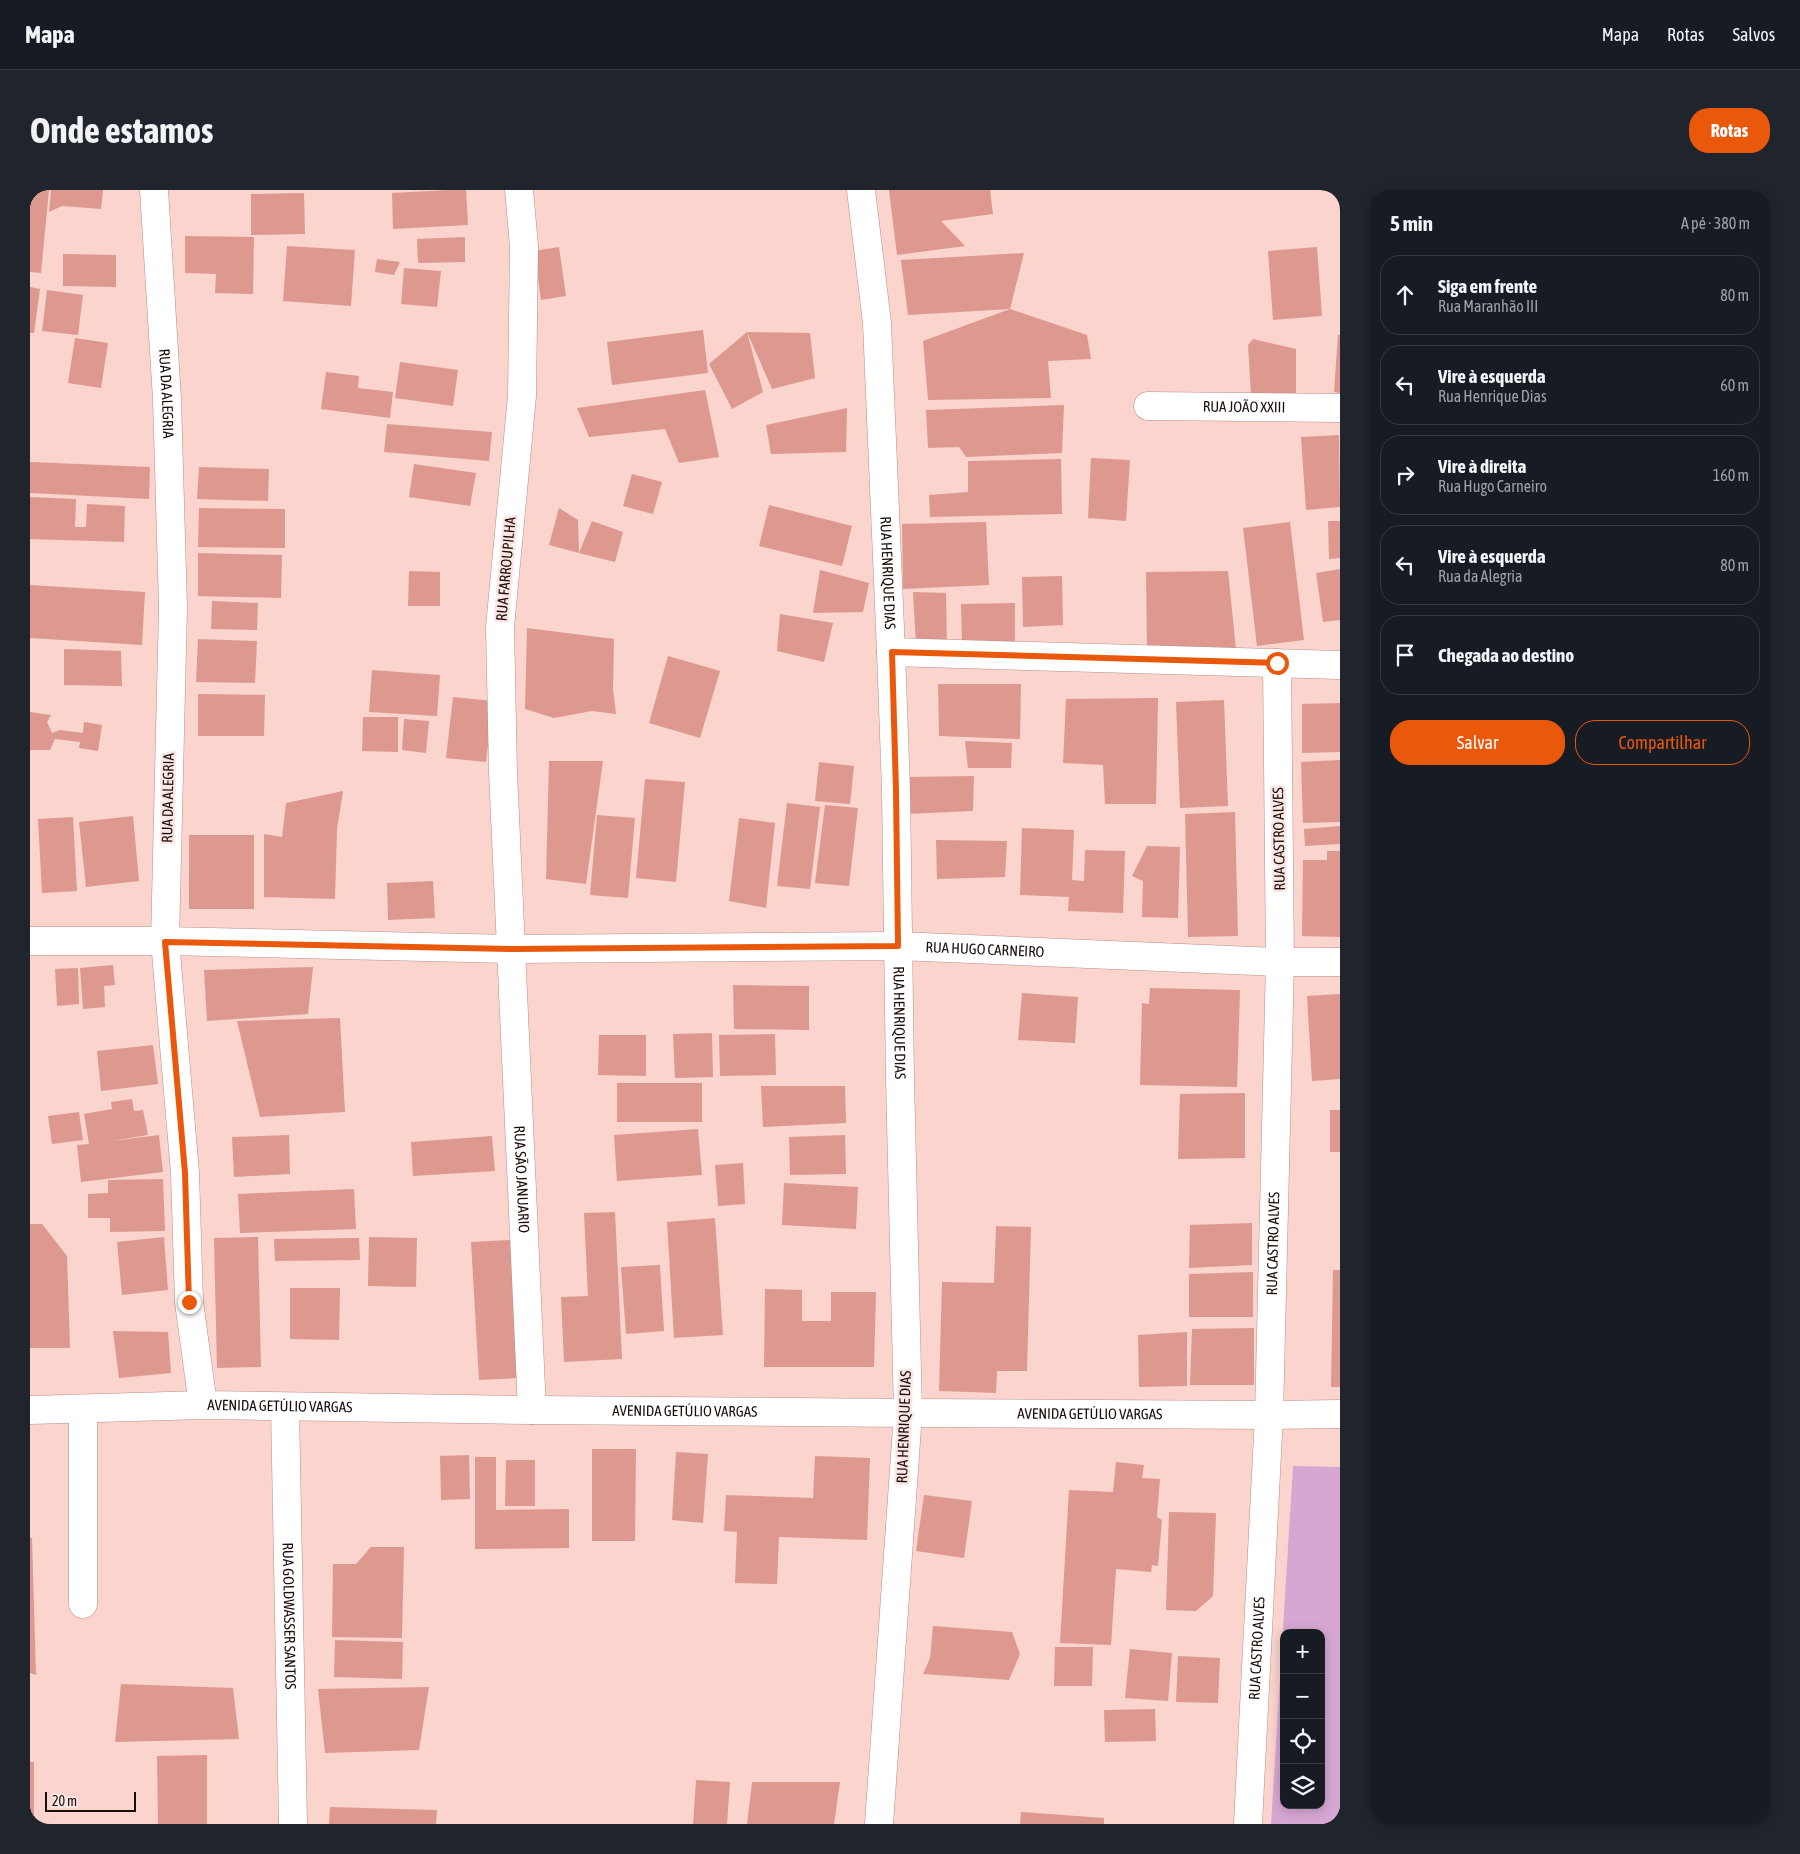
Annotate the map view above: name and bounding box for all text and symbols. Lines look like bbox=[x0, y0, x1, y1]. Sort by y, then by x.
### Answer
text: Mapa bbox=[25, 21, 75, 48]
text: Mapa bbox=[1602, 24, 1639, 45]
text: Rotas bbox=[1667, 24, 1704, 45]
text: Salvos bbox=[1732, 24, 1775, 45]
button: Rotas bbox=[1689, 108, 1770, 153]
text: Onde estamos bbox=[30, 110, 213, 150]
text: 5 min bbox=[1390, 211, 1433, 235]
text: A pé · 380 m bbox=[1681, 214, 1750, 232]
text: Siga em frente bbox=[1438, 275, 1537, 297]
icon: ahead bbox=[1391, 281, 1419, 309]
text: 80 m bbox=[1720, 286, 1749, 304]
text: Rua Maranhão III bbox=[1438, 297, 1538, 315]
street label: RUA DA ALEGRIA bbox=[156, 348, 177, 439]
text: Vire à esquerda bbox=[1438, 365, 1546, 387]
icon: left bbox=[1391, 371, 1419, 399]
text: 60 m bbox=[1720, 376, 1749, 394]
text: Rua Henrique Dias bbox=[1438, 387, 1547, 405]
street label: RUA JOÃO XXIII bbox=[1203, 398, 1285, 415]
text: Vire à direita bbox=[1438, 455, 1526, 477]
icon: right bbox=[1391, 461, 1419, 489]
text: 160 m bbox=[1713, 466, 1749, 484]
text: Rua Hugo Carneiro bbox=[1438, 477, 1547, 495]
street label: RUA FARROUPILHA bbox=[492, 516, 519, 622]
street label: RUA HENRIQUE DIAS bbox=[877, 516, 899, 630]
text: Vire à esquerda bbox=[1438, 545, 1546, 567]
icon: left bbox=[1391, 551, 1419, 579]
text: 80 m bbox=[1720, 556, 1749, 574]
text: Rua da Alegria bbox=[1438, 567, 1522, 585]
icon: arrive bbox=[1391, 641, 1419, 669]
text: Chegada ao destino bbox=[1438, 644, 1574, 666]
route start bbox=[1266, 652, 1289, 675]
button: Salvar bbox=[1390, 720, 1565, 765]
button: Compartilhar bbox=[1575, 720, 1750, 765]
street label: RUA DA ALEGRIA bbox=[158, 752, 177, 843]
street label: RUA CASTRO ALVES bbox=[1269, 787, 1288, 891]
street label: RUA HUGO CARNEIRO bbox=[925, 938, 1045, 960]
street label: RUA HENRIQUE DIAS bbox=[890, 966, 909, 1079]
street label: RUA SÃO JANUARIO bbox=[511, 1125, 533, 1234]
street label: RUA CASTRO ALVES bbox=[1263, 1192, 1282, 1295]
route end bbox=[178, 1291, 201, 1314]
street label: RUA HENRIQUE DIAS bbox=[893, 1370, 914, 1484]
street label: AVENIDA GETÚLIO VARGAS bbox=[207, 1396, 353, 1415]
street label: AVENIDA GETÚLIO VARGAS bbox=[612, 1402, 757, 1420]
street label: AVENIDA GETÚLIO VARGAS bbox=[1017, 1405, 1162, 1422]
street label: RUA GOLDWASSER SANTOS bbox=[280, 1542, 299, 1690]
street label: RUA CASTRO ALVES bbox=[1245, 1596, 1268, 1700]
map controls bbox=[1280, 1629, 1325, 1809]
button: + bbox=[1280, 1629, 1325, 1674]
button: − bbox=[1280, 1674, 1325, 1719]
button: locate bbox=[1280, 1719, 1325, 1764]
button: layers bbox=[1280, 1764, 1325, 1809]
scale bar bbox=[45, 1789, 136, 1812]
text: 20 m bbox=[52, 1793, 77, 1809]

